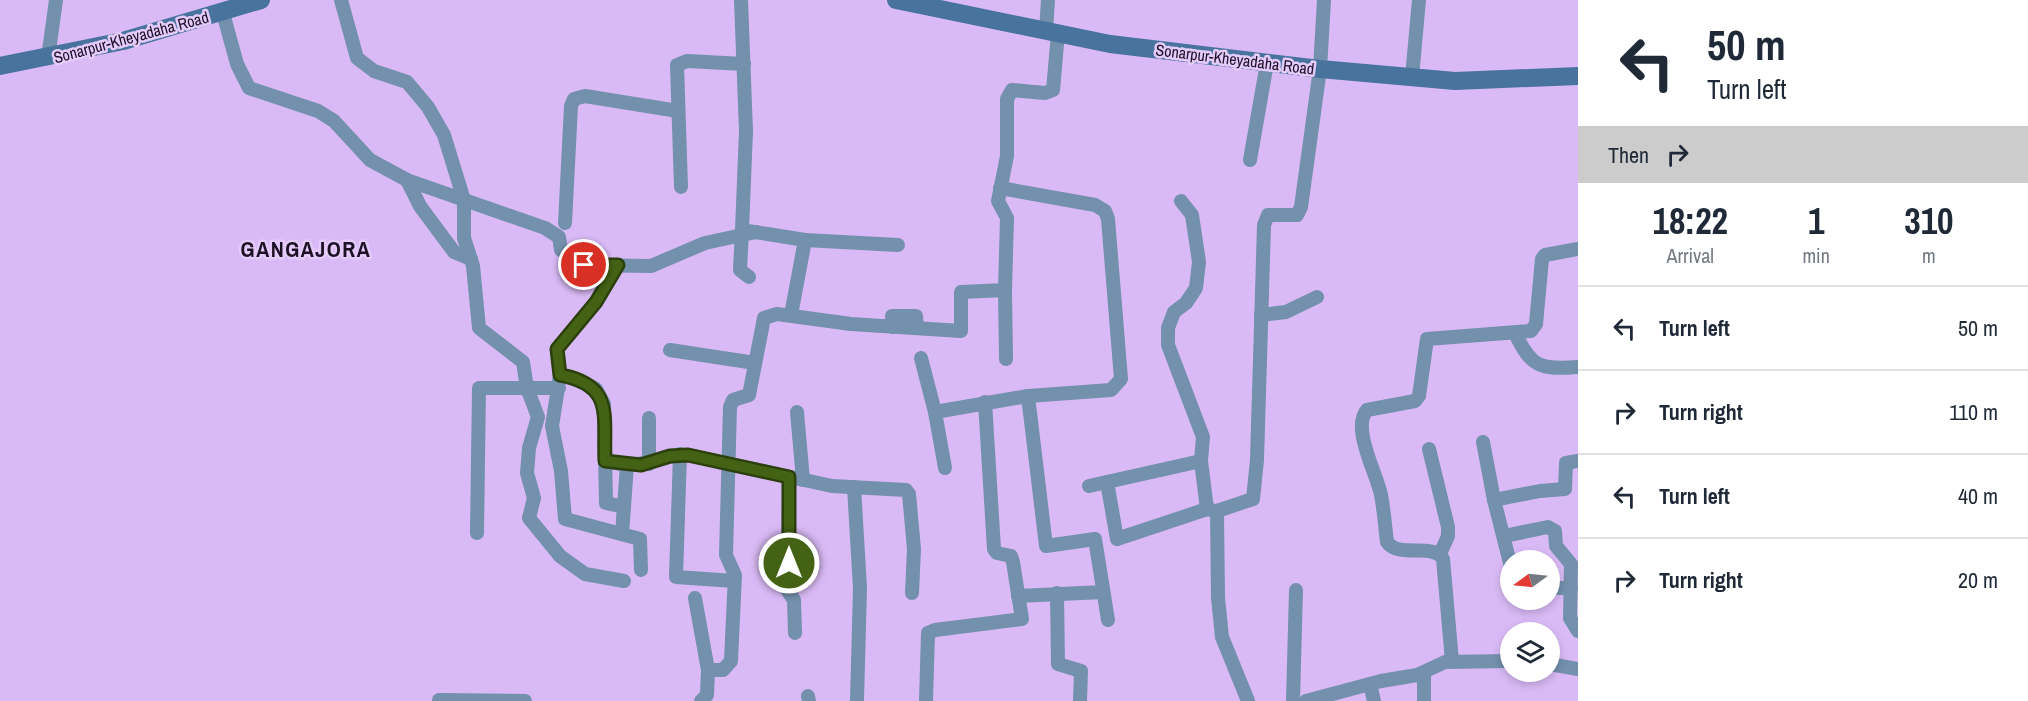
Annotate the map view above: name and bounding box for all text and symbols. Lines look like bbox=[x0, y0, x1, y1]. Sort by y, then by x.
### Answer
street label: Sonarpur-Kheyadaha Road bbox=[51, 6, 211, 68]
text: 50 m bbox=[1707, 17, 1786, 73]
icon: left bbox=[1608, 24, 1686, 102]
street label: Sonarpur-Kheyadaha Road bbox=[1154, 38, 1316, 80]
text: Turn left bbox=[1707, 71, 1786, 107]
icon: right bbox=[1661, 138, 1694, 171]
text: Then bbox=[1608, 140, 1649, 170]
text: 18:22 bbox=[1652, 197, 1728, 245]
text: 1 bbox=[1808, 197, 1824, 245]
text: 310 bbox=[1904, 197, 1954, 245]
district label: GANGAJORA bbox=[241, 234, 371, 264]
pin bbox=[558, 239, 609, 290]
text: Arrival bbox=[1667, 242, 1714, 269]
text: min bbox=[1802, 242, 1830, 269]
text: m bbox=[1922, 242, 1936, 269]
icon: arrive bbox=[567, 248, 600, 281]
icon: left bbox=[1608, 312, 1641, 345]
text: Turn left bbox=[1659, 313, 1730, 343]
text: 50 m bbox=[1958, 313, 1998, 343]
icon: right bbox=[1608, 396, 1641, 429]
text: Turn right bbox=[1659, 397, 1743, 427]
text: 110 m bbox=[1949, 397, 1998, 427]
icon: left bbox=[1608, 480, 1641, 513]
text: Turn left bbox=[1659, 481, 1730, 511]
text: 40 m bbox=[1958, 481, 1998, 511]
position arrow bbox=[757, 531, 821, 595]
north arrow bbox=[1500, 550, 1560, 610]
map controls bbox=[1500, 550, 1560, 682]
icon: right bbox=[1608, 564, 1641, 597]
text: Turn right bbox=[1659, 565, 1743, 595]
text: 20 m bbox=[1958, 565, 1998, 595]
button: layers bbox=[1500, 622, 1560, 682]

